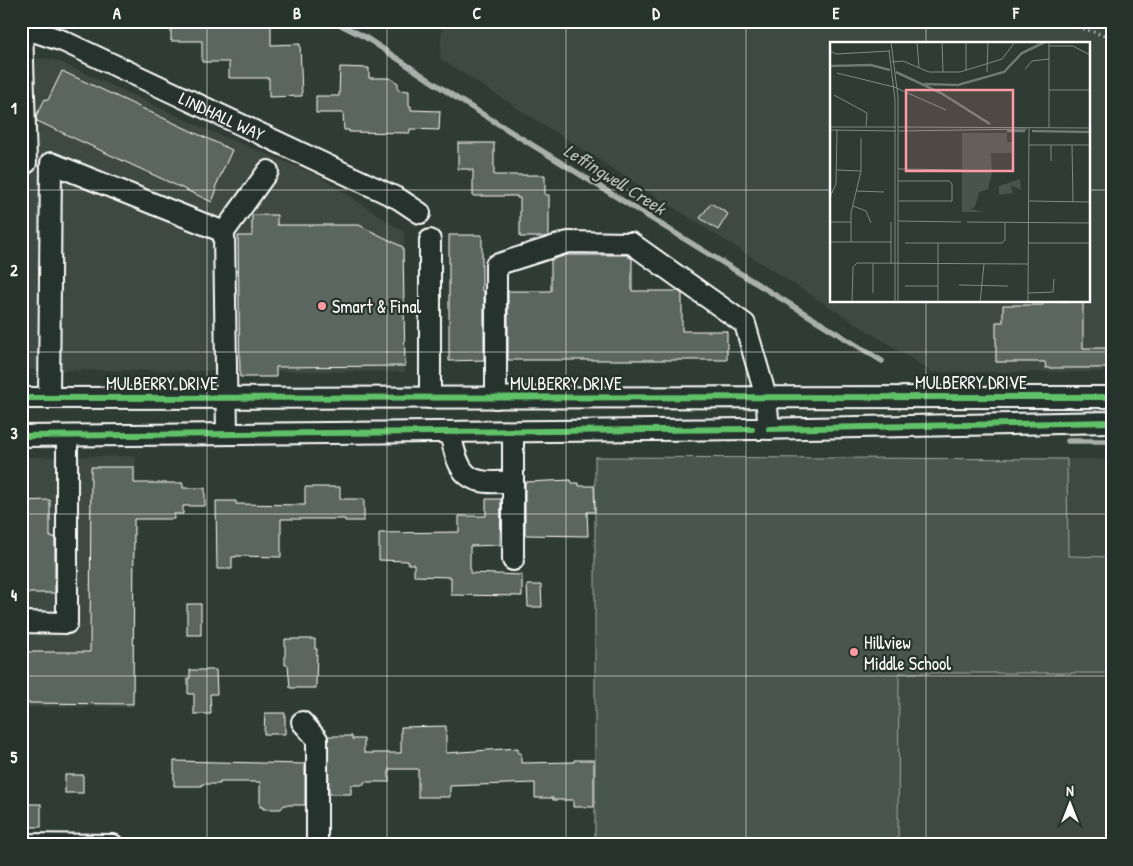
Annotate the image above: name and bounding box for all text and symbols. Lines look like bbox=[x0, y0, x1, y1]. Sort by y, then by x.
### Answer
text: A bbox=[113, 2, 121, 24]
text: B bbox=[293, 2, 301, 24]
text: C bbox=[473, 2, 482, 24]
text: D bbox=[652, 2, 660, 24]
text: E bbox=[832, 2, 840, 24]
text: F bbox=[1012, 2, 1020, 24]
inset map bbox=[830, 42, 1090, 302]
street label: LINDHALL WAY bbox=[175, 85, 269, 147]
text: 1 bbox=[11, 97, 17, 119]
water label: Leffingwell Creek bbox=[559, 137, 673, 222]
text: 2 bbox=[10, 259, 18, 281]
place label: Smart & Final bbox=[332, 294, 421, 319]
marker: Smart & Final bbox=[316, 300, 328, 312]
street label: MULBERRY DRIVE bbox=[915, 370, 1027, 395]
street label: MULBERRY DRIVE bbox=[106, 371, 218, 396]
street label: MULBERRY DRIVE bbox=[510, 371, 622, 396]
text: 3 bbox=[10, 422, 18, 444]
text: 4 bbox=[11, 584, 17, 606]
place label: Hillview Middle School bbox=[864, 630, 951, 676]
marker: Hillview Middle School bbox=[848, 646, 860, 658]
text: 5 bbox=[11, 746, 18, 768]
north arrow bbox=[1046, 778, 1096, 828]
text: N bbox=[1066, 781, 1074, 800]

